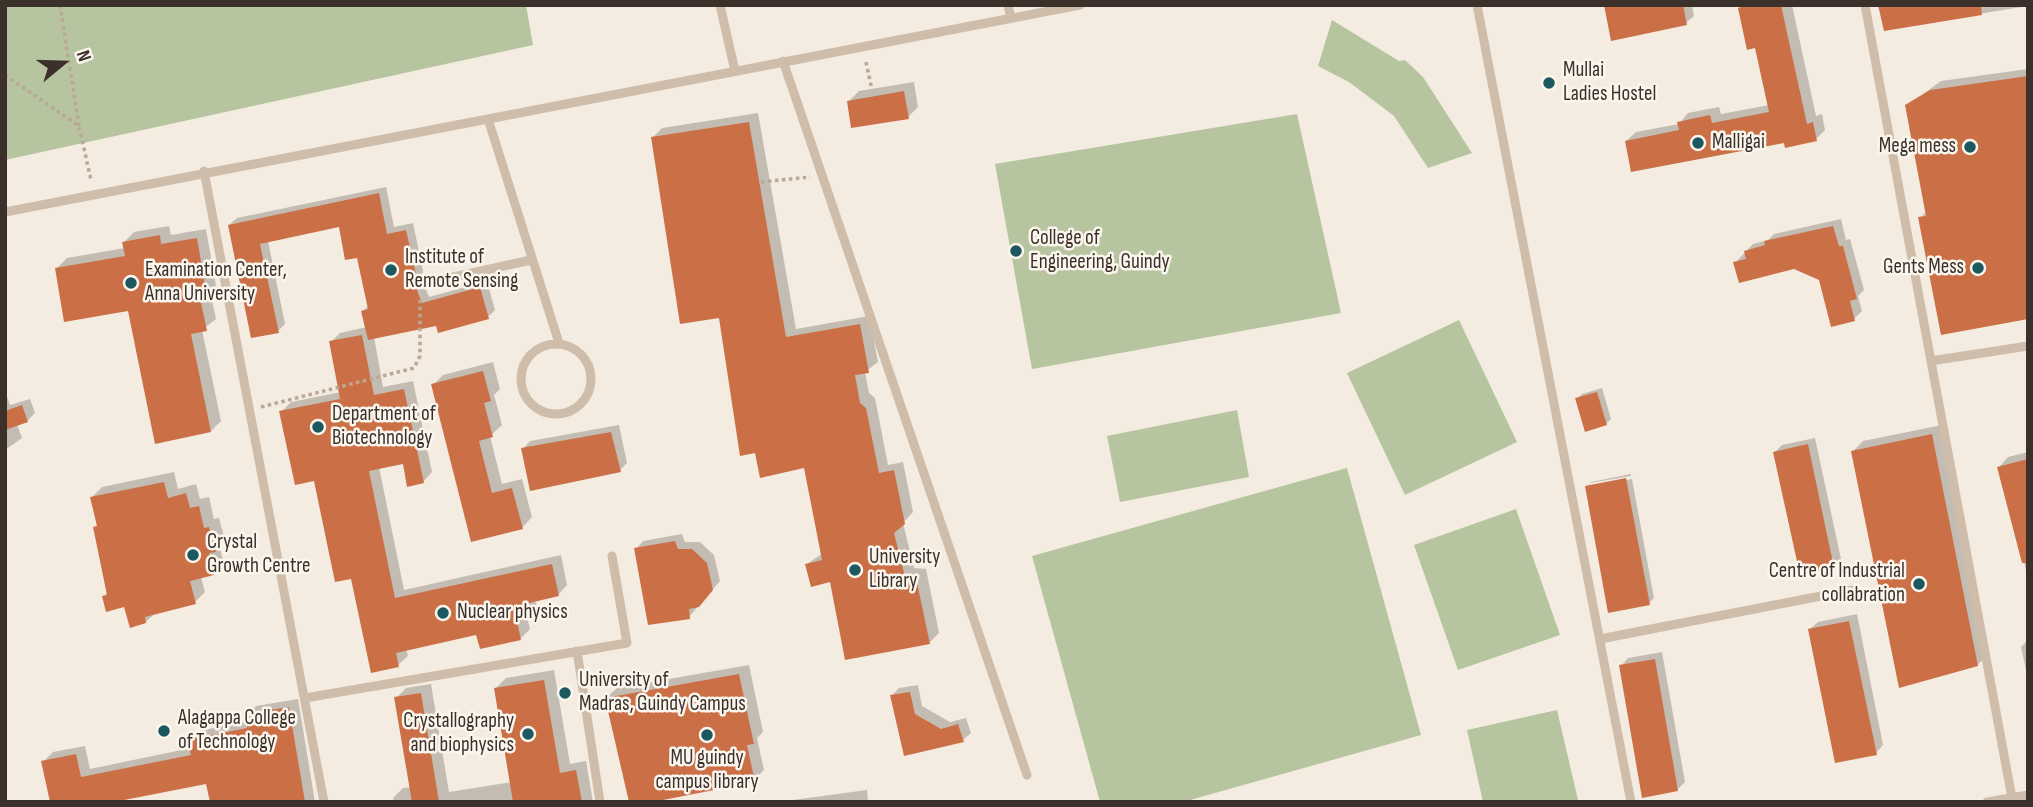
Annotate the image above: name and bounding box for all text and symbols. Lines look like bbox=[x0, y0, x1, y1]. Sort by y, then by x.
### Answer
north arrow bbox=[28, 28, 98, 98]
text: N bbox=[71, 47, 96, 65]
place label: Mullai Ladies Hostel bbox=[1563, 58, 1656, 108]
marker: Mullai Ladies Hostel bbox=[1541, 75, 1557, 91]
place label: Malligai bbox=[1712, 130, 1765, 156]
place label: Mega mess bbox=[1879, 134, 1956, 160]
marker: Malligai bbox=[1690, 135, 1706, 151]
marker: Mega mess bbox=[1962, 139, 1978, 155]
place label: College of Engineering, Guindy bbox=[1030, 226, 1170, 276]
marker: College of Engineering, Guindy bbox=[1008, 243, 1024, 259]
place label: Institute of Remote Sensing bbox=[405, 245, 518, 295]
place label: Gents Mess bbox=[1883, 255, 1964, 281]
place label: Examination Center, Anna University bbox=[145, 258, 287, 308]
marker: Gents Mess bbox=[1970, 260, 1986, 276]
marker: Institute of Remote Sensing bbox=[383, 262, 399, 278]
marker: Examination Center, Anna University bbox=[123, 275, 139, 291]
place label: Department of Biotechnology bbox=[332, 402, 436, 452]
marker: Department of Biotechnology bbox=[310, 419, 326, 435]
place label: Crystal Growth Centre bbox=[207, 530, 310, 580]
place label: University Library bbox=[869, 545, 940, 595]
marker: Crystal Growth Centre bbox=[185, 547, 201, 563]
place label: Centre of Industrial collabration bbox=[1769, 559, 1905, 609]
marker: University Library bbox=[847, 562, 863, 578]
marker: Centre of Industrial collabration bbox=[1911, 576, 1927, 592]
place label: Nuclear physics bbox=[457, 600, 568, 626]
marker: Nuclear physics bbox=[435, 605, 451, 621]
place label: University of Madras, Guindy Campus bbox=[579, 668, 746, 718]
marker: University of Madras, Guindy Campus bbox=[557, 685, 573, 701]
place label: Alagappa College of Technology bbox=[178, 706, 296, 756]
place label: Crystallography and biophysics bbox=[403, 709, 514, 759]
marker: Alagappa College of Technology bbox=[156, 723, 172, 739]
marker: Crystallography and biophysics bbox=[520, 726, 536, 742]
marker: MU guindy campus library bbox=[699, 727, 715, 743]
place label: MU guindy campus library bbox=[655, 746, 759, 796]

